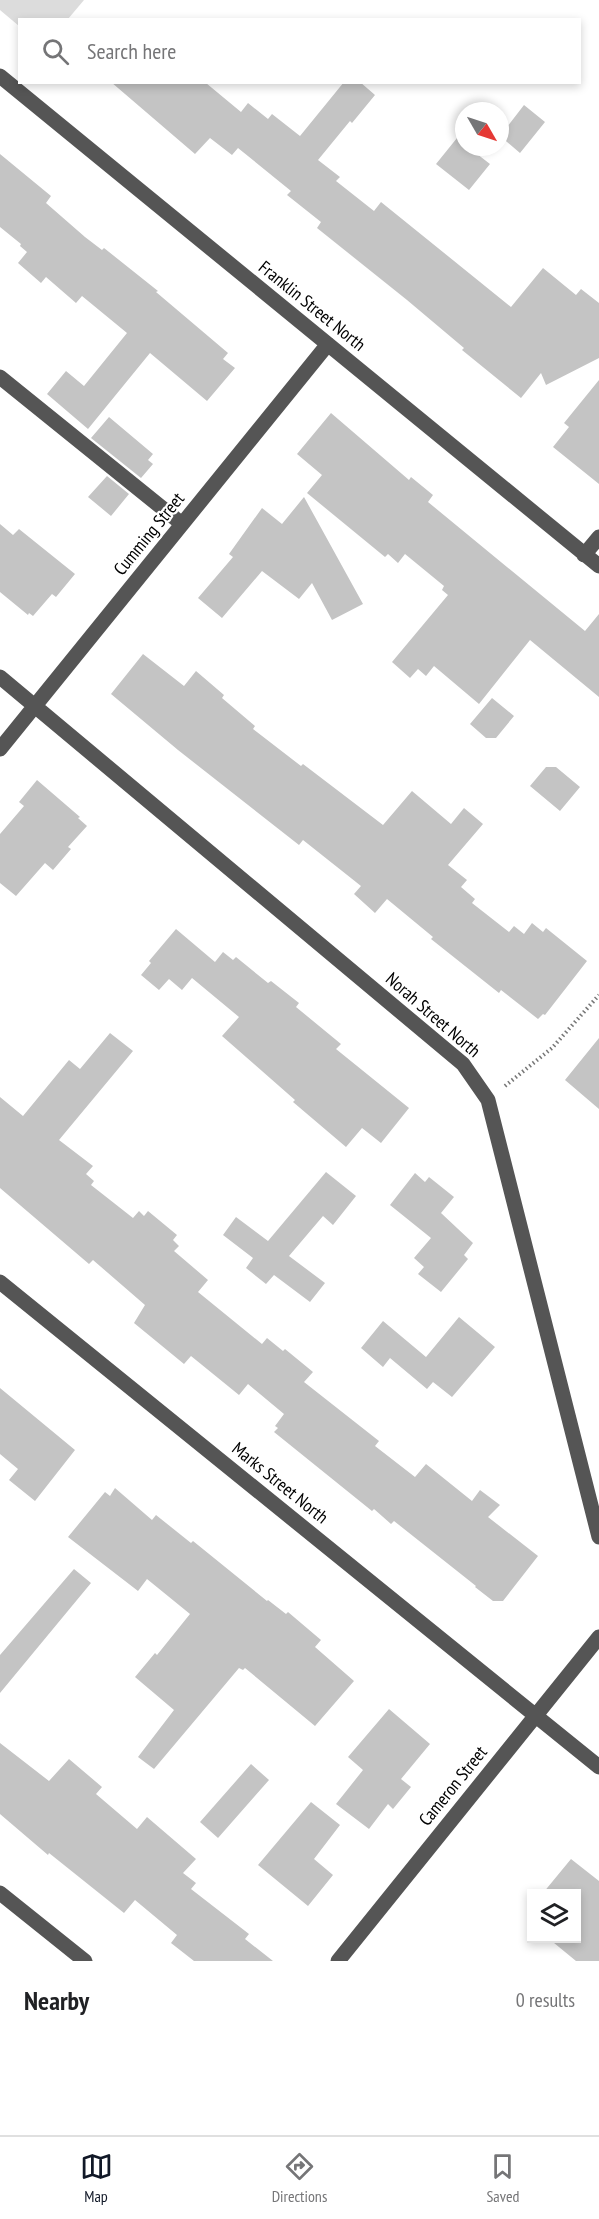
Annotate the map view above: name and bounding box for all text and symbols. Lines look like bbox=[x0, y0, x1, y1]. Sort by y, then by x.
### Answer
search box bbox=[18, 18, 581, 84]
icon: search bbox=[39, 35, 72, 68]
text: Search here bbox=[87, 37, 176, 65]
north arrow bbox=[455, 102, 509, 156]
street label: Franklin Street North bbox=[254, 255, 370, 356]
street label: Cumming Street bbox=[108, 488, 189, 580]
street label: Norah Street North bbox=[381, 967, 485, 1062]
street label: Marks Street North bbox=[228, 1437, 333, 1528]
street label: Cameron Street bbox=[413, 1741, 492, 1830]
map controls bbox=[527, 1889, 581, 1943]
button: layers bbox=[527, 1889, 581, 1943]
text: Nearby bbox=[24, 1984, 89, 2017]
text: 0 results bbox=[516, 1987, 575, 2013]
tab: Map bbox=[80, 2150, 113, 2206]
tab: Directions bbox=[272, 2150, 327, 2206]
tab: Saved bbox=[486, 2150, 519, 2206]

